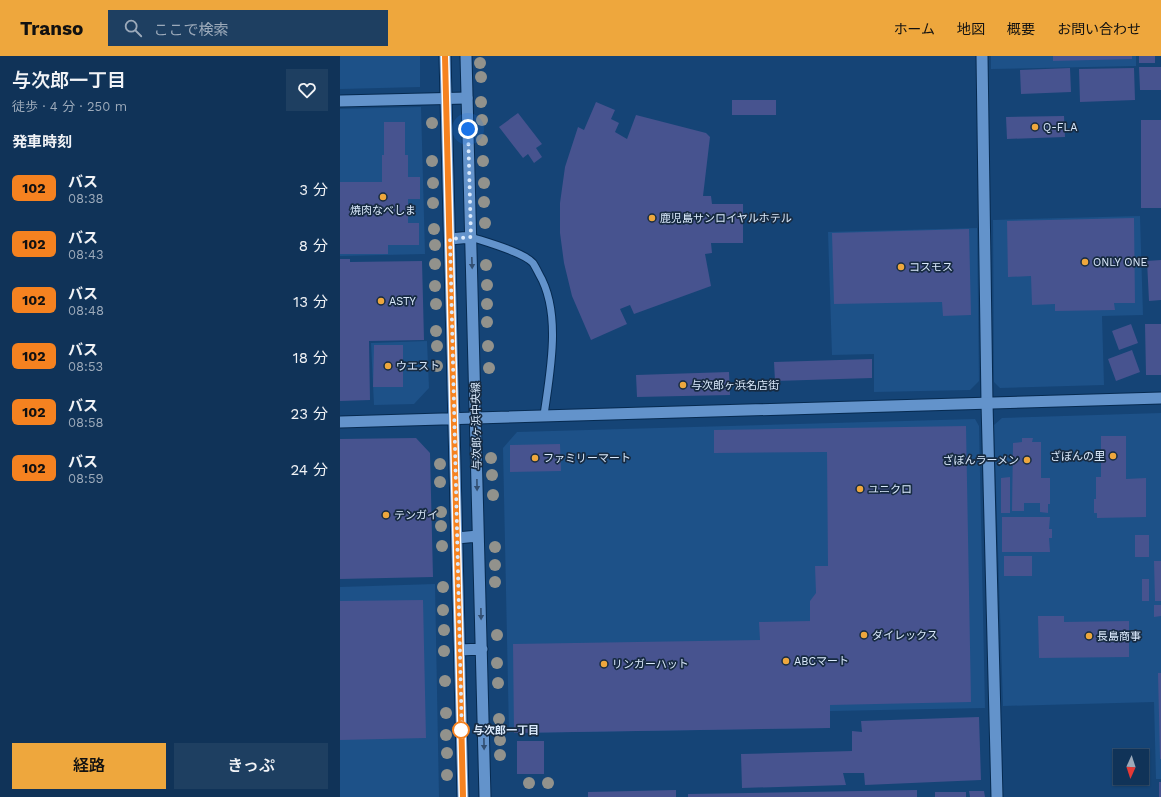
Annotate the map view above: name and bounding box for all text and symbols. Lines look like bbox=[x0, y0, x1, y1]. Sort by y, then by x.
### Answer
search box bbox=[108, 10, 388, 46]
text: Transo bbox=[20, 17, 84, 40]
icon: search bbox=[122, 17, 144, 39]
text: ここで検索 bbox=[154, 21, 229, 39]
text: ホーム bbox=[893, 21, 935, 37]
text: 地図 bbox=[957, 21, 985, 37]
text: 概要 bbox=[1007, 21, 1035, 37]
text: お問い合わせ bbox=[1057, 21, 1141, 37]
text: 与次郎一丁目 bbox=[12, 69, 126, 92]
button: heart bbox=[286, 69, 328, 111]
text: 徒歩 · 4 分 · 250 m bbox=[12, 99, 127, 114]
your location bbox=[458, 119, 478, 139]
place label: Q-FLA bbox=[1043, 121, 1077, 134]
marker: Q-FLA bbox=[1030, 122, 1040, 132]
text: 発車時刻 bbox=[12, 133, 72, 151]
text: バス bbox=[68, 173, 98, 191]
text: 102 bbox=[22, 180, 46, 196]
text: 3 分 bbox=[299, 181, 328, 199]
text: 08:38 bbox=[68, 191, 104, 206]
marker: 焼肉なべしま bbox=[378, 192, 388, 202]
place label: 焼肉なべしま bbox=[350, 204, 416, 217]
place label: 鹿児島サンロイヤルホテル bbox=[660, 212, 792, 225]
marker: 鹿児島サンロイヤルホテル bbox=[647, 213, 657, 223]
text: バス bbox=[68, 229, 98, 247]
text: 102 bbox=[22, 236, 46, 252]
text: 8 分 bbox=[299, 237, 328, 255]
text: 08:43 bbox=[68, 247, 103, 262]
place label: ONLY ONE bbox=[1093, 256, 1148, 269]
one-way arrow bbox=[468, 257, 475, 269]
marker: ONLY ONE bbox=[1080, 257, 1090, 267]
place label: コスモス bbox=[909, 261, 953, 274]
marker: コスモス bbox=[896, 262, 906, 272]
text: バス bbox=[68, 285, 98, 303]
text: 102 bbox=[22, 292, 46, 308]
text: 13 分 bbox=[293, 293, 328, 311]
place label: ASTY bbox=[389, 295, 417, 308]
marker: ASTY bbox=[376, 296, 386, 306]
text: 08:48 bbox=[68, 303, 104, 318]
text: バス bbox=[68, 341, 98, 359]
text: 102 bbox=[22, 348, 46, 364]
text: 18 分 bbox=[293, 349, 328, 367]
text: 08:53 bbox=[68, 359, 103, 374]
place label: ウエスト bbox=[396, 360, 440, 373]
marker: ウエスト bbox=[383, 361, 393, 371]
place label: 与次郎ヶ浜名店街 bbox=[691, 379, 779, 392]
marker: 与次郎ヶ浜名店街 bbox=[678, 380, 688, 390]
street label: 与次郎ヶ浜中央線 bbox=[469, 382, 484, 470]
text: バス bbox=[68, 397, 98, 415]
text: 102 bbox=[22, 404, 46, 420]
text: 23 分 bbox=[290, 405, 328, 423]
text: 08:58 bbox=[68, 415, 104, 430]
place label: ざぼんの里 bbox=[1050, 450, 1105, 463]
marker: ざぼんの里 bbox=[1108, 451, 1118, 461]
place label: ファミリーマート bbox=[543, 452, 631, 465]
text: バス bbox=[68, 453, 98, 471]
marker: ファミリーマート bbox=[530, 453, 540, 463]
place label: ざぼんラーメン bbox=[942, 454, 1019, 467]
marker: ざぼんラーメン bbox=[1022, 455, 1032, 465]
text: 102 bbox=[22, 460, 46, 476]
text: 24 分 bbox=[290, 461, 328, 479]
text: 08:59 bbox=[68, 471, 104, 486]
one-way arrow bbox=[474, 479, 480, 492]
place label: ユニクロ bbox=[868, 483, 912, 496]
marker: ユニクロ bbox=[855, 484, 865, 494]
place label: テンガイ bbox=[394, 509, 438, 522]
marker: テンガイ bbox=[381, 510, 391, 520]
one-way arrow bbox=[478, 608, 484, 621]
place label: ダイレックス bbox=[872, 629, 938, 642]
marker: ダイレックス bbox=[859, 630, 869, 640]
place label: 長島商事 bbox=[1097, 630, 1141, 643]
marker: 長島商事 bbox=[1084, 631, 1094, 641]
place label: ABCマート bbox=[794, 655, 849, 668]
marker: ABCマート bbox=[781, 656, 791, 666]
place label: リンガーハット bbox=[612, 658, 689, 671]
marker: リンガーハット bbox=[599, 659, 609, 669]
marker: 与次郎一丁目 bbox=[452, 721, 470, 739]
place label: 与次郎一丁目 bbox=[473, 724, 539, 737]
one-way arrow bbox=[481, 738, 487, 751]
button: 経路 bbox=[12, 743, 166, 789]
button: きっぷ bbox=[174, 743, 328, 789]
north arrow bbox=[1113, 749, 1149, 785]
map controls bbox=[1113, 749, 1149, 785]

